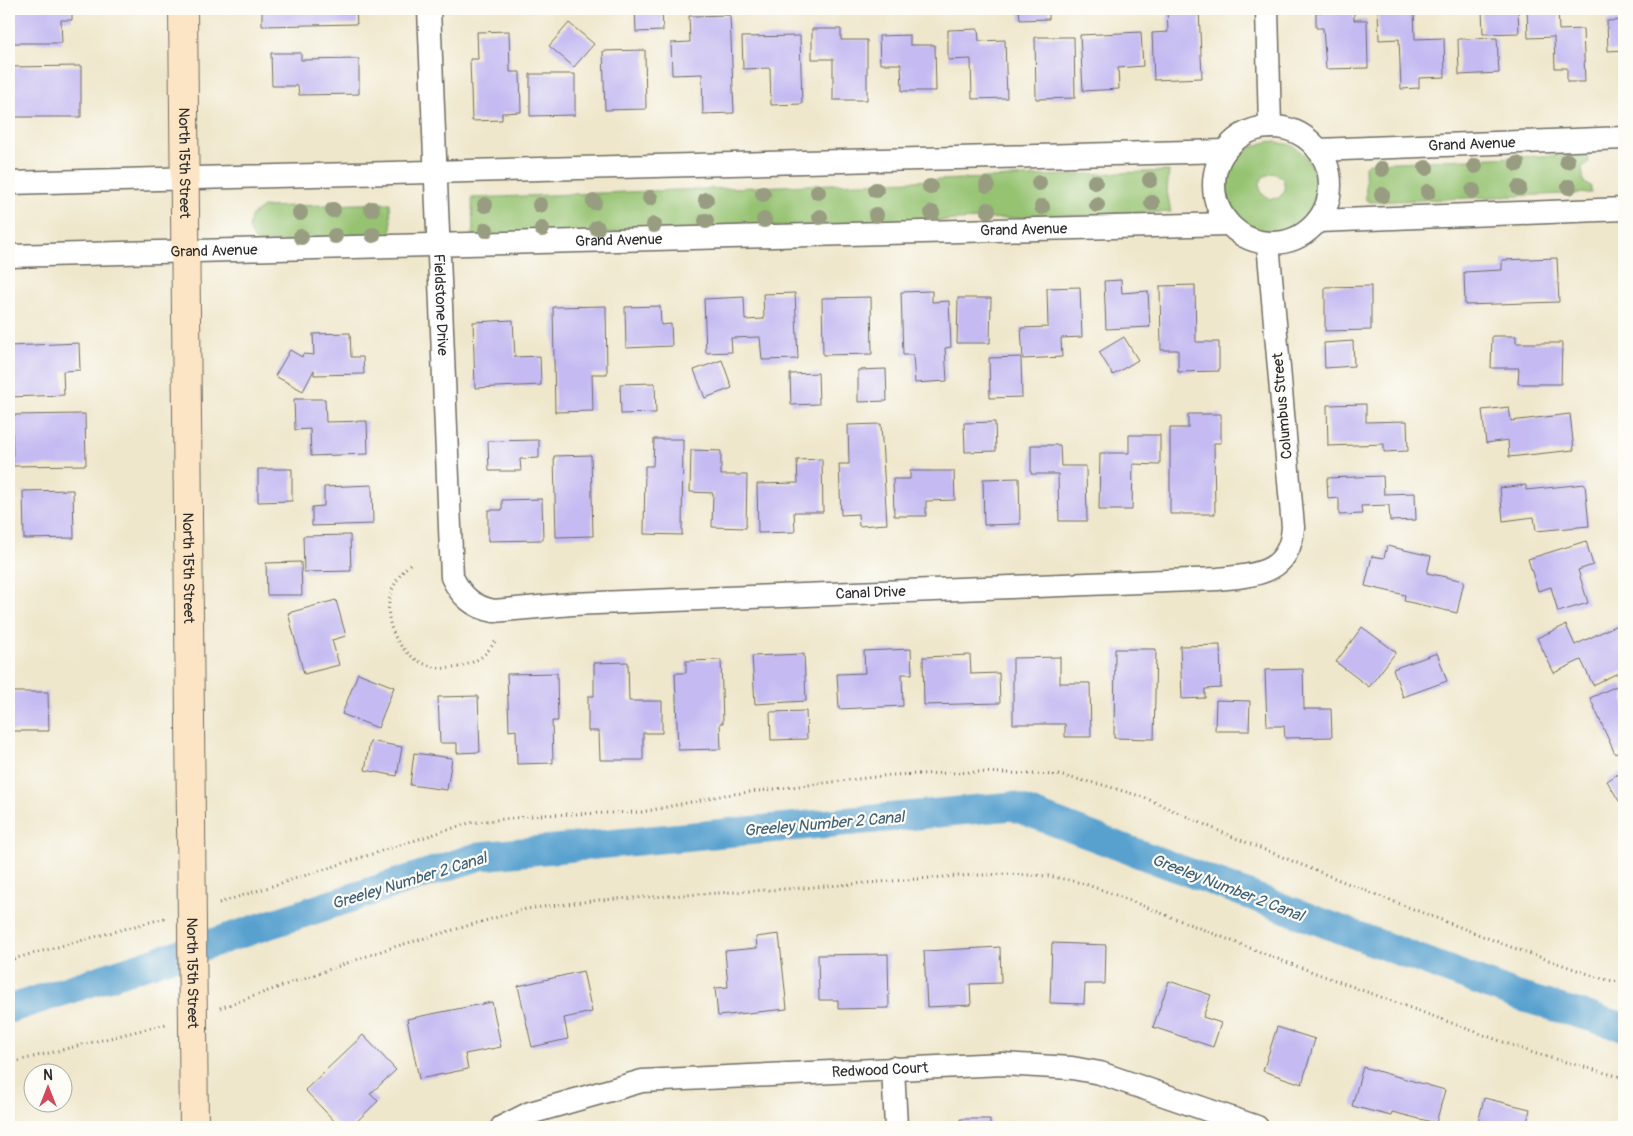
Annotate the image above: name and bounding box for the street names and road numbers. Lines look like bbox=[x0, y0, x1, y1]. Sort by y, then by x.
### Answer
street label: North 15th Street bbox=[174, 107, 194, 220]
street label: Grand Avenue bbox=[1428, 133, 1516, 156]
street label: Grand Avenue bbox=[980, 219, 1068, 241]
street label: Grand Avenue bbox=[575, 230, 663, 251]
street label: Grand Avenue bbox=[170, 240, 258, 262]
street label: Fieldstone Drive bbox=[429, 253, 452, 357]
street label: Columbus Street bbox=[1268, 351, 1297, 460]
street label: North 15th Street bbox=[178, 512, 198, 625]
street label: Canal Drive bbox=[835, 582, 907, 604]
street label: North 15th Street bbox=[182, 917, 202, 1030]
street label: Redwood Court bbox=[831, 1058, 930, 1082]

